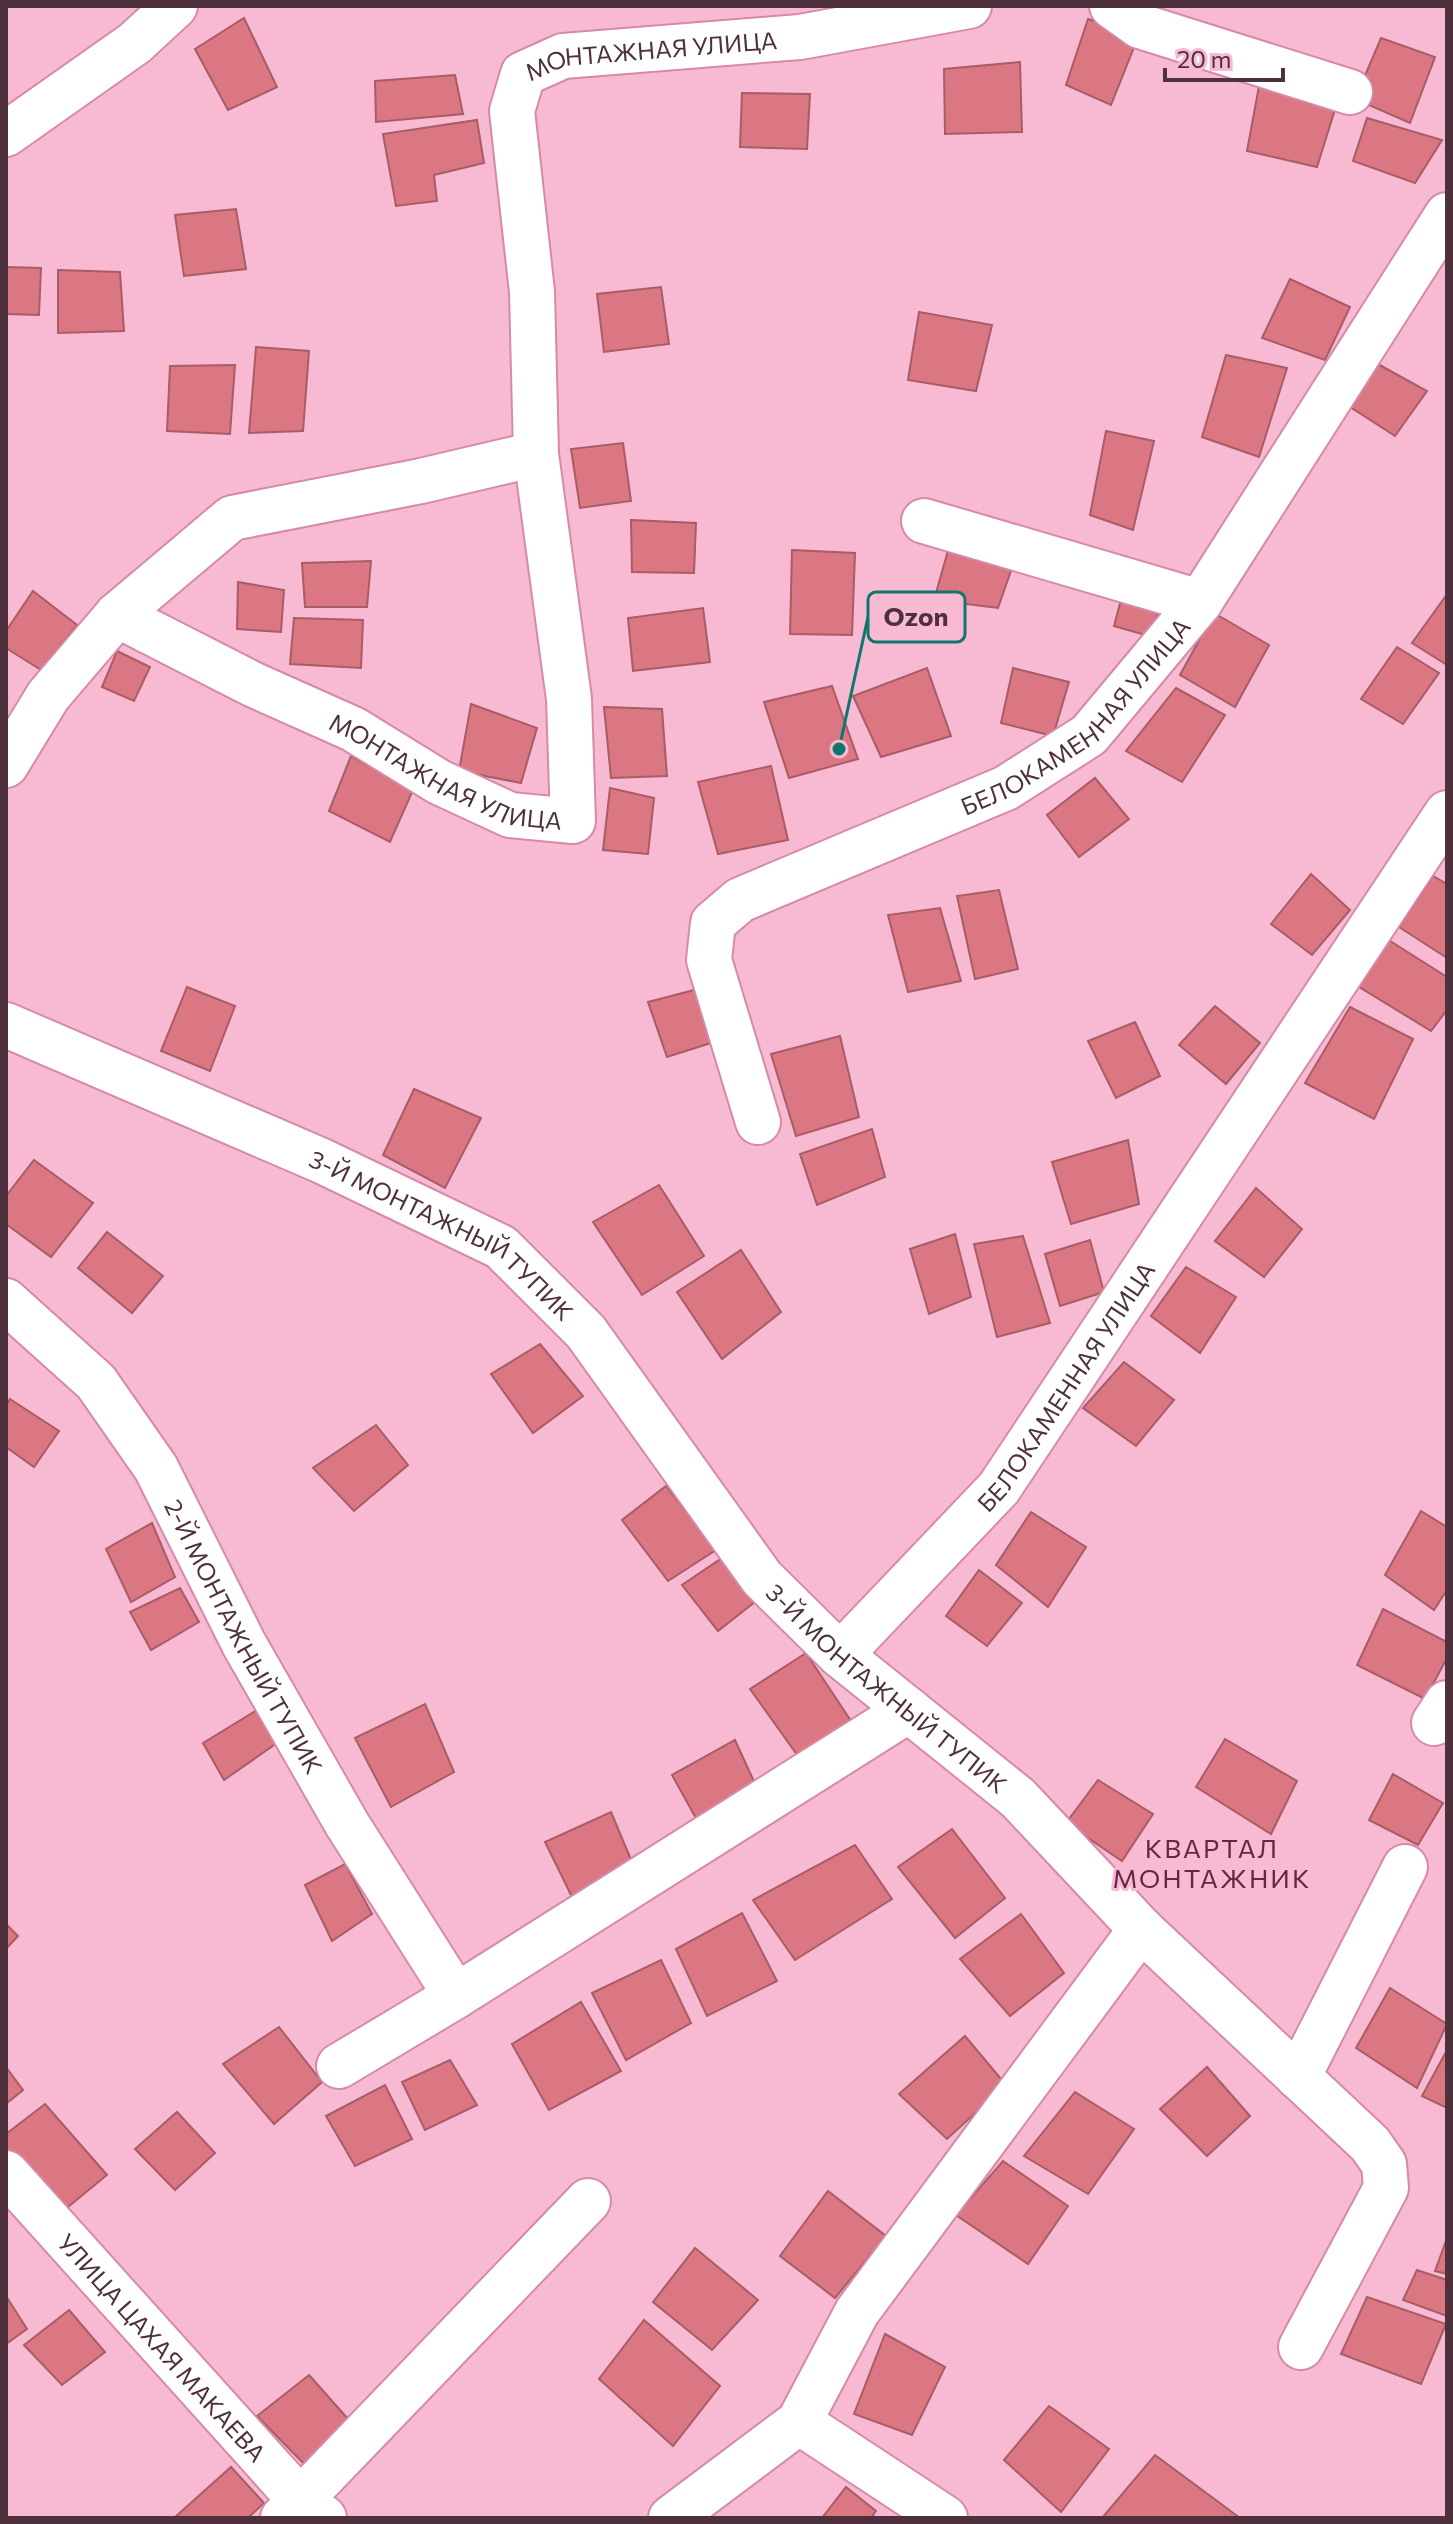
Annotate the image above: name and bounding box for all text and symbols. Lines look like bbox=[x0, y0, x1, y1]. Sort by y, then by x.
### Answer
street label: МОНТАЖНАЯ УЛИЦА bbox=[520, 24, 778, 86]
scale bar bbox=[1165, 32, 1283, 82]
text: 20 m bbox=[1177, 44, 1231, 73]
callout: Ozon bbox=[868, 592, 965, 642]
text: Ozon bbox=[883, 600, 949, 631]
street label: БЕЛОКАМЕННАЯ УЛИЦА bbox=[956, 612, 1195, 820]
street label: МОНТАЖНАЯ УЛИЦА bbox=[325, 706, 563, 834]
street label: 3-Й МОНТАЖНЫЙ ТУПИК bbox=[306, 1143, 580, 1326]
street label: БЕЛОКАМЕННАЯ УЛИЦА bbox=[970, 1256, 1160, 1517]
street label: 2-Й МОНТАЖНЫЙ ТУПИК bbox=[159, 1494, 329, 1779]
street label: 3-Й МОНТАЖНЫЙ ТУПИК bbox=[761, 1577, 1013, 1798]
district label: КВАРТАЛ МОНТАЖНИК bbox=[1113, 1832, 1311, 1893]
street label: УЛИЦА ЦАХАЯ МАКАЕВА bbox=[53, 2227, 272, 2467]

